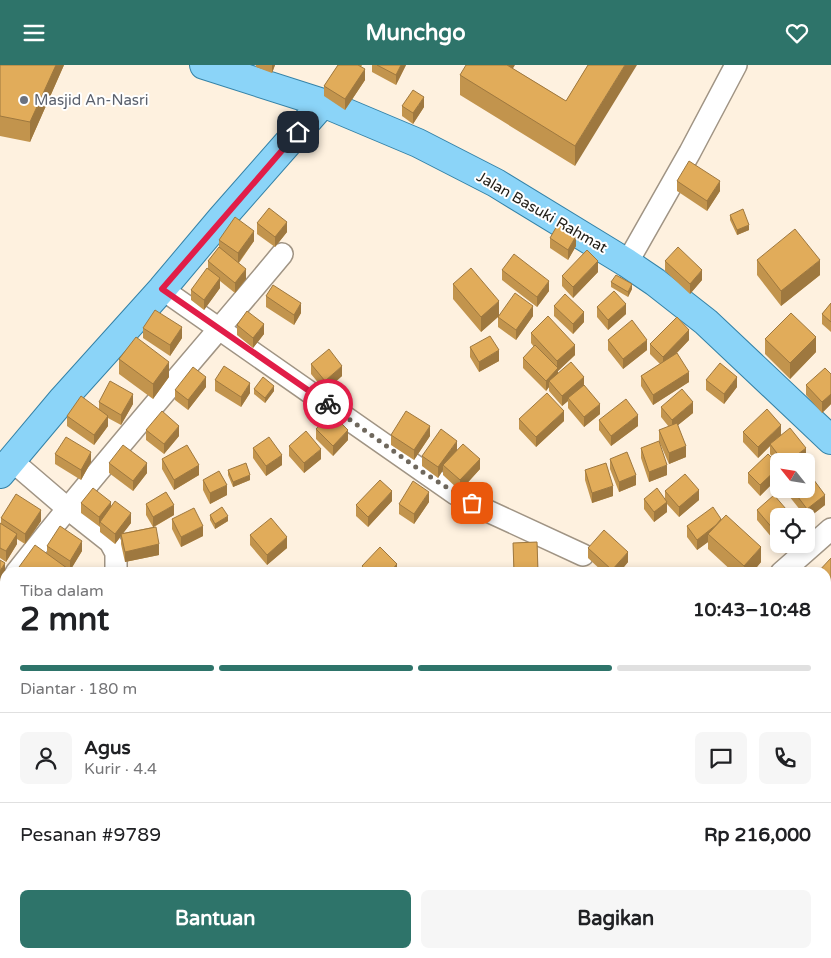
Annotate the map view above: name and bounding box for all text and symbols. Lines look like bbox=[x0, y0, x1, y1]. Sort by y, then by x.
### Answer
icon: menu bbox=[20, 19, 48, 47]
icon: heart bbox=[783, 19, 811, 47]
text: Munchgo bbox=[365, 20, 466, 46]
place label: Masjid An-Nasri bbox=[34, 91, 149, 109]
marker: Masjid An-Nasri bbox=[18, 94, 30, 106]
pin bbox=[277, 111, 319, 153]
icon: home bbox=[284, 118, 312, 146]
street label: Jalan Basuki Rahmat bbox=[474, 167, 611, 257]
courier bbox=[303, 379, 353, 429]
icon: bike bbox=[314, 390, 342, 418]
north arrow bbox=[770, 453, 815, 497]
map controls bbox=[770, 453, 815, 553]
pin bbox=[451, 482, 493, 524]
icon: bag bbox=[458, 489, 486, 517]
button: locate bbox=[770, 508, 815, 553]
text: Tiba dalam bbox=[20, 581, 104, 601]
text: 10:43–10:48 bbox=[693, 599, 811, 621]
text: 2 mnt bbox=[20, 601, 109, 639]
text: Diantar · 180 m bbox=[20, 679, 137, 699]
button: person bbox=[20, 732, 72, 784]
button: chat bbox=[695, 732, 747, 784]
button: phone bbox=[759, 732, 811, 784]
text: Agus bbox=[84, 737, 131, 759]
text: Kurir · 4.4 bbox=[84, 759, 157, 779]
text: Pesanan #9789 bbox=[20, 824, 161, 846]
text: Rp 216,000 bbox=[704, 824, 811, 846]
button: Bantuan bbox=[20, 890, 411, 948]
button: Bagikan bbox=[421, 890, 811, 948]

